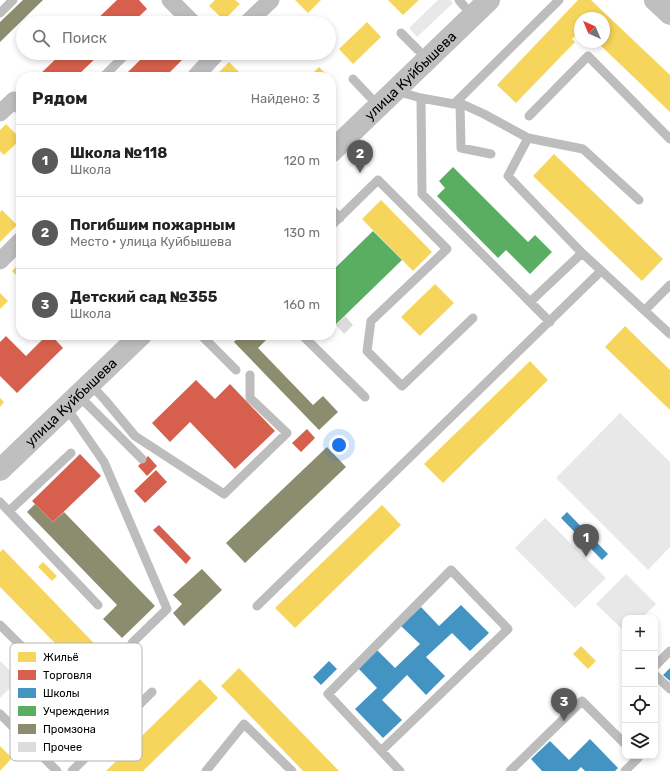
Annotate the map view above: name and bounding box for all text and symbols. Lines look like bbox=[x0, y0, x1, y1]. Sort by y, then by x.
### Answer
north arrow bbox=[574, 12, 610, 48]
search box bbox=[16, 16, 336, 60]
icon: search bbox=[30, 27, 52, 49]
street label: улица Куйбышева bbox=[361, 28, 460, 124]
text: Поиск bbox=[62, 29, 107, 47]
text: Рядом bbox=[32, 88, 88, 108]
text: Найдено: 3 bbox=[251, 91, 320, 106]
pin: 2 bbox=[347, 140, 373, 173]
text: Школа №118 bbox=[70, 144, 167, 162]
text: 1 bbox=[42, 153, 48, 168]
text: 120 m bbox=[284, 153, 320, 168]
text: Школа bbox=[70, 162, 111, 177]
text: Погибшим пожарным bbox=[70, 216, 236, 234]
text: 2 bbox=[41, 225, 49, 240]
text: 130 m bbox=[284, 225, 320, 240]
text: Место · улица Куйбышева bbox=[70, 234, 232, 249]
text: Детский сад №355 bbox=[70, 288, 217, 306]
text: 3 bbox=[41, 297, 49, 312]
text: 160 m bbox=[284, 297, 320, 312]
text: Школа bbox=[70, 306, 111, 321]
street label: улица Куйбышева bbox=[21, 354, 120, 450]
your location bbox=[329, 435, 349, 455]
pin: 1 bbox=[573, 524, 599, 557]
map controls bbox=[622, 615, 658, 759]
button: + bbox=[622, 615, 658, 651]
legend bbox=[10, 643, 142, 761]
text: Жильё bbox=[43, 651, 79, 664]
button: − bbox=[622, 651, 658, 687]
text: Торговля bbox=[43, 669, 92, 682]
text: Школы bbox=[43, 687, 80, 700]
button: locate bbox=[622, 687, 658, 723]
pin: 3 bbox=[551, 688, 577, 721]
text: Учреждения bbox=[43, 705, 109, 718]
text: Промзона bbox=[43, 723, 96, 736]
button: layers bbox=[622, 723, 658, 759]
text: Прочее bbox=[43, 741, 82, 754]

